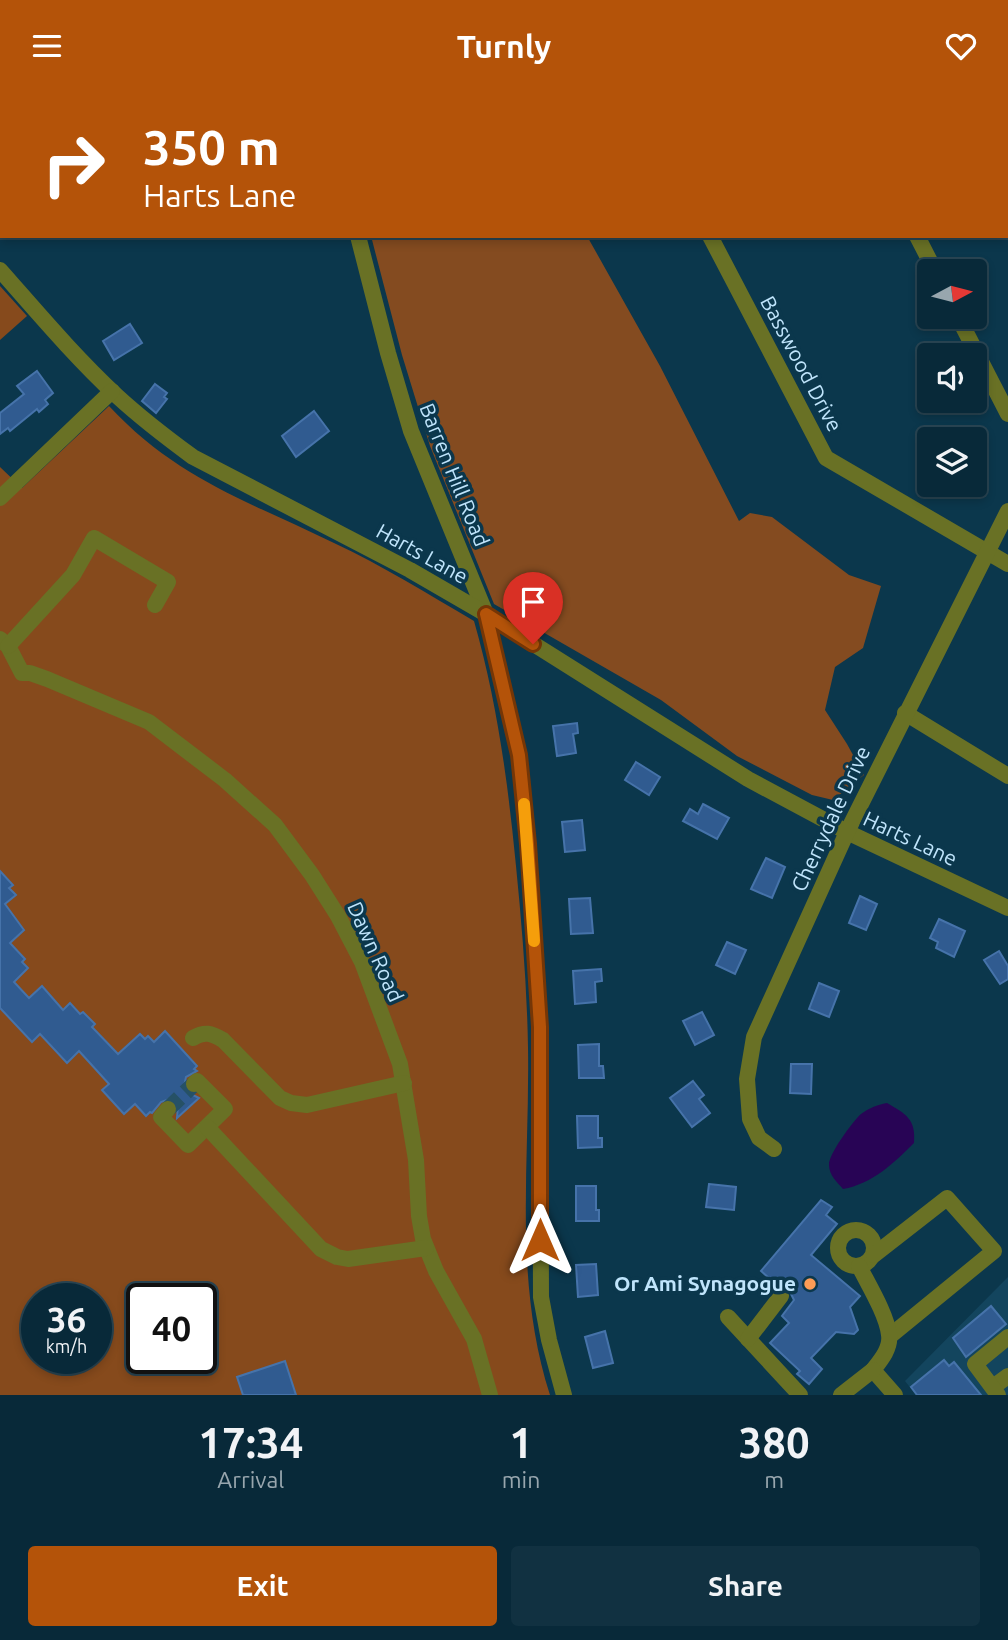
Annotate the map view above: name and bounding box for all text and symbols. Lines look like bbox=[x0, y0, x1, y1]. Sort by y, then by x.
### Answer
icon: menu bbox=[28, 27, 66, 65]
icon: heart bbox=[942, 27, 980, 65]
text: Turnly bbox=[457, 28, 551, 64]
icon: right bbox=[28, 119, 119, 210]
text: 350 m bbox=[143, 119, 280, 174]
text: Harts Lane bbox=[143, 177, 296, 213]
north arrow bbox=[917, 259, 987, 329]
map controls bbox=[917, 259, 987, 497]
street label: Basswood Drive bbox=[756, 292, 848, 435]
button: sound bbox=[917, 343, 987, 413]
street label: Barren Hill Road bbox=[415, 399, 495, 550]
button: layers bbox=[917, 427, 987, 497]
street label: Harts Lane bbox=[373, 518, 472, 588]
pin bbox=[503, 572, 563, 644]
icon: arrive bbox=[514, 583, 552, 621]
street label: Cherrydale Drive bbox=[786, 742, 874, 895]
street label: Harts Lane bbox=[860, 806, 961, 870]
street label: Dawn Road bbox=[343, 898, 409, 1005]
position arrow bbox=[503, 1203, 577, 1277]
place label: Or Ami Synagogue bbox=[614, 1271, 796, 1295]
marker: Or Ami Synagogue bbox=[802, 1276, 818, 1292]
speed limit sign: 40 bbox=[126, 1283, 217, 1374]
text: 36 bbox=[47, 1299, 86, 1339]
text: km/h bbox=[46, 1336, 87, 1356]
text: 17:34 bbox=[198, 1419, 303, 1466]
text: 1 bbox=[509, 1419, 533, 1466]
text: 380 bbox=[739, 1419, 810, 1466]
text: Arrival bbox=[217, 1467, 284, 1492]
text: min bbox=[502, 1467, 540, 1492]
text: m bbox=[764, 1467, 784, 1492]
button: Exit bbox=[28, 1546, 497, 1626]
button: Share bbox=[511, 1546, 980, 1626]

